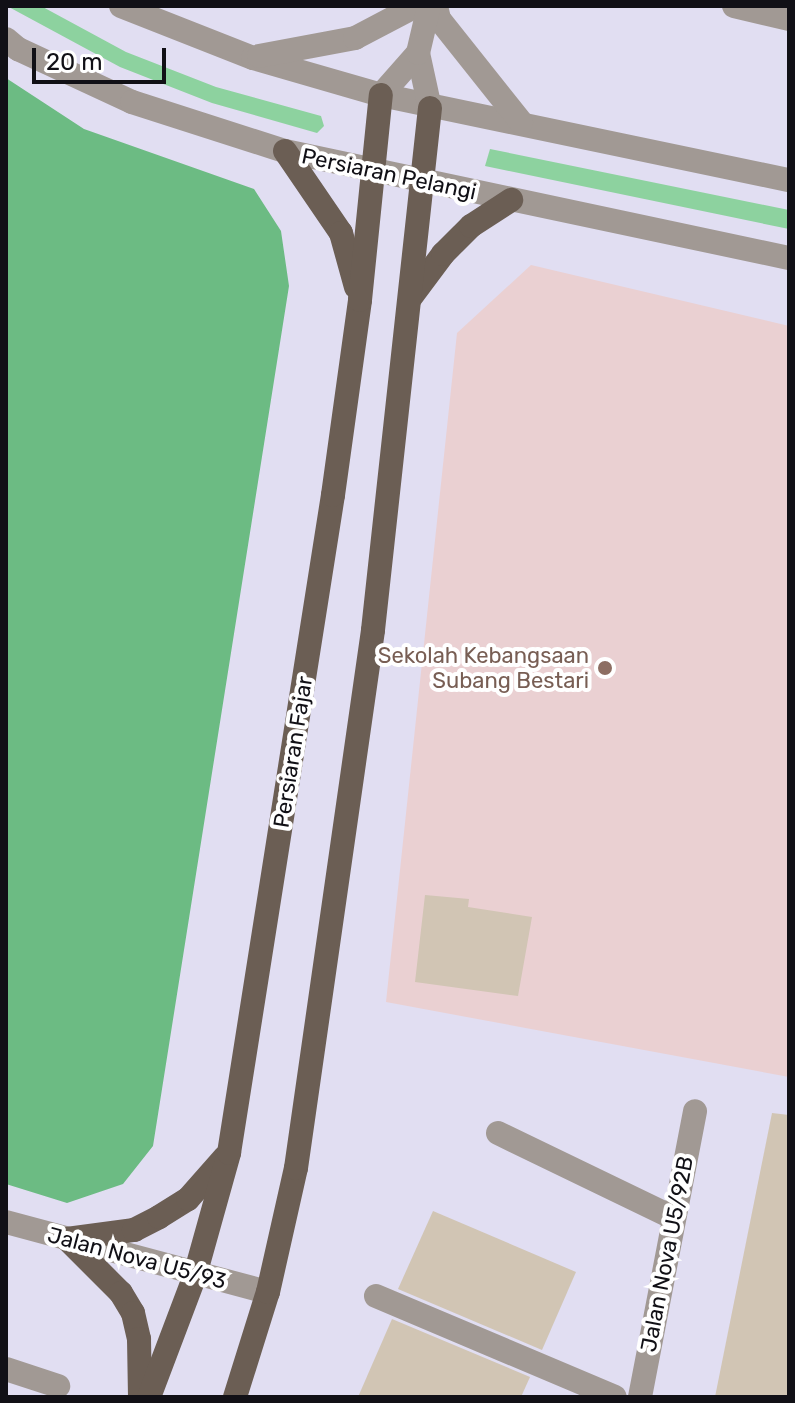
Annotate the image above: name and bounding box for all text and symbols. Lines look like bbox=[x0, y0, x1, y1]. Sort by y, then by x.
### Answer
scale bar bbox=[36, 32, 170, 82]
text: 20 m bbox=[46, 48, 103, 76]
street label: Persiaran Pelangi bbox=[299, 143, 479, 205]
place label: Sekolah Kebangsaan Subang Bestari bbox=[378, 642, 589, 694]
marker: Sekolah Kebangsaan Subang Bestari bbox=[596, 659, 614, 677]
street label: Persiaran Fajar bbox=[268, 674, 318, 830]
street label: Jalan Nova U5/92B bbox=[635, 1154, 699, 1354]
street label: Jalan Nova U5/93 bbox=[45, 1221, 229, 1295]

